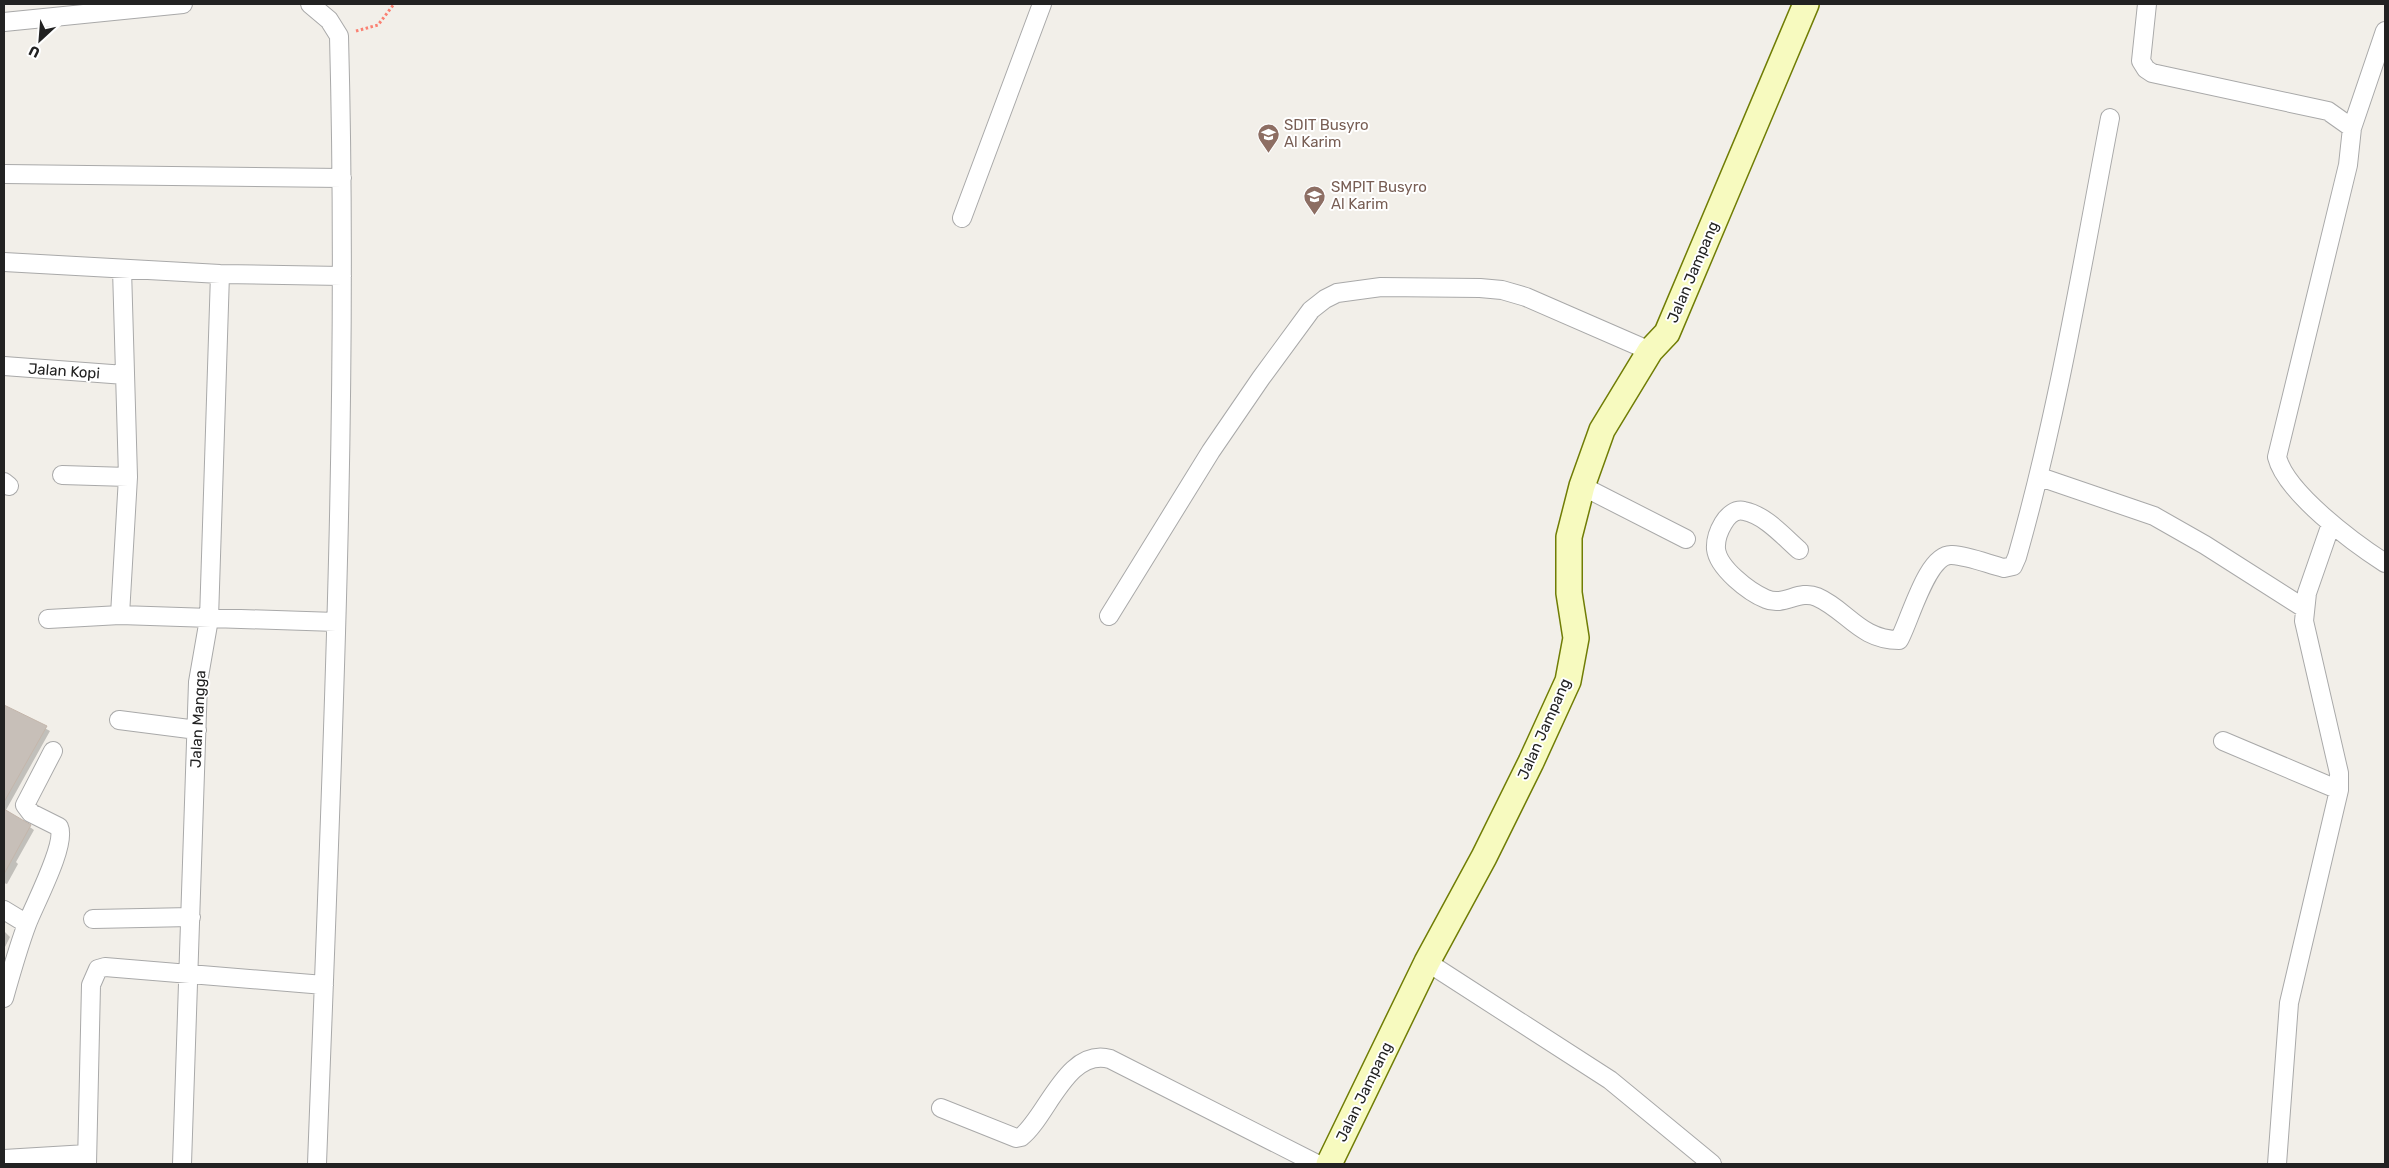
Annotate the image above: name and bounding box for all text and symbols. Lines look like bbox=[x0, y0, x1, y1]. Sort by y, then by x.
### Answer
north arrow bbox=[15, 15, 65, 65]
text: U bbox=[26, 41, 43, 61]
place label: SDIT Busyro Al Karim bbox=[1284, 116, 1369, 151]
school or university icon: SDIT Busyro Al Karim bbox=[1256, 122, 1280, 153]
place label: SMPIT Busyro Al Karim bbox=[1331, 178, 1427, 213]
school or university icon: SMPIT Busyro Al Karim bbox=[1303, 184, 1327, 215]
street label: Jalan Jampang bbox=[1663, 218, 1723, 326]
street label: Jalan Kopi bbox=[27, 360, 101, 382]
street label: Jalan Mangga bbox=[186, 670, 210, 768]
street label: Jalan Jampang bbox=[1514, 676, 1574, 782]
street label: Jalan Jampang bbox=[1332, 1039, 1396, 1145]

